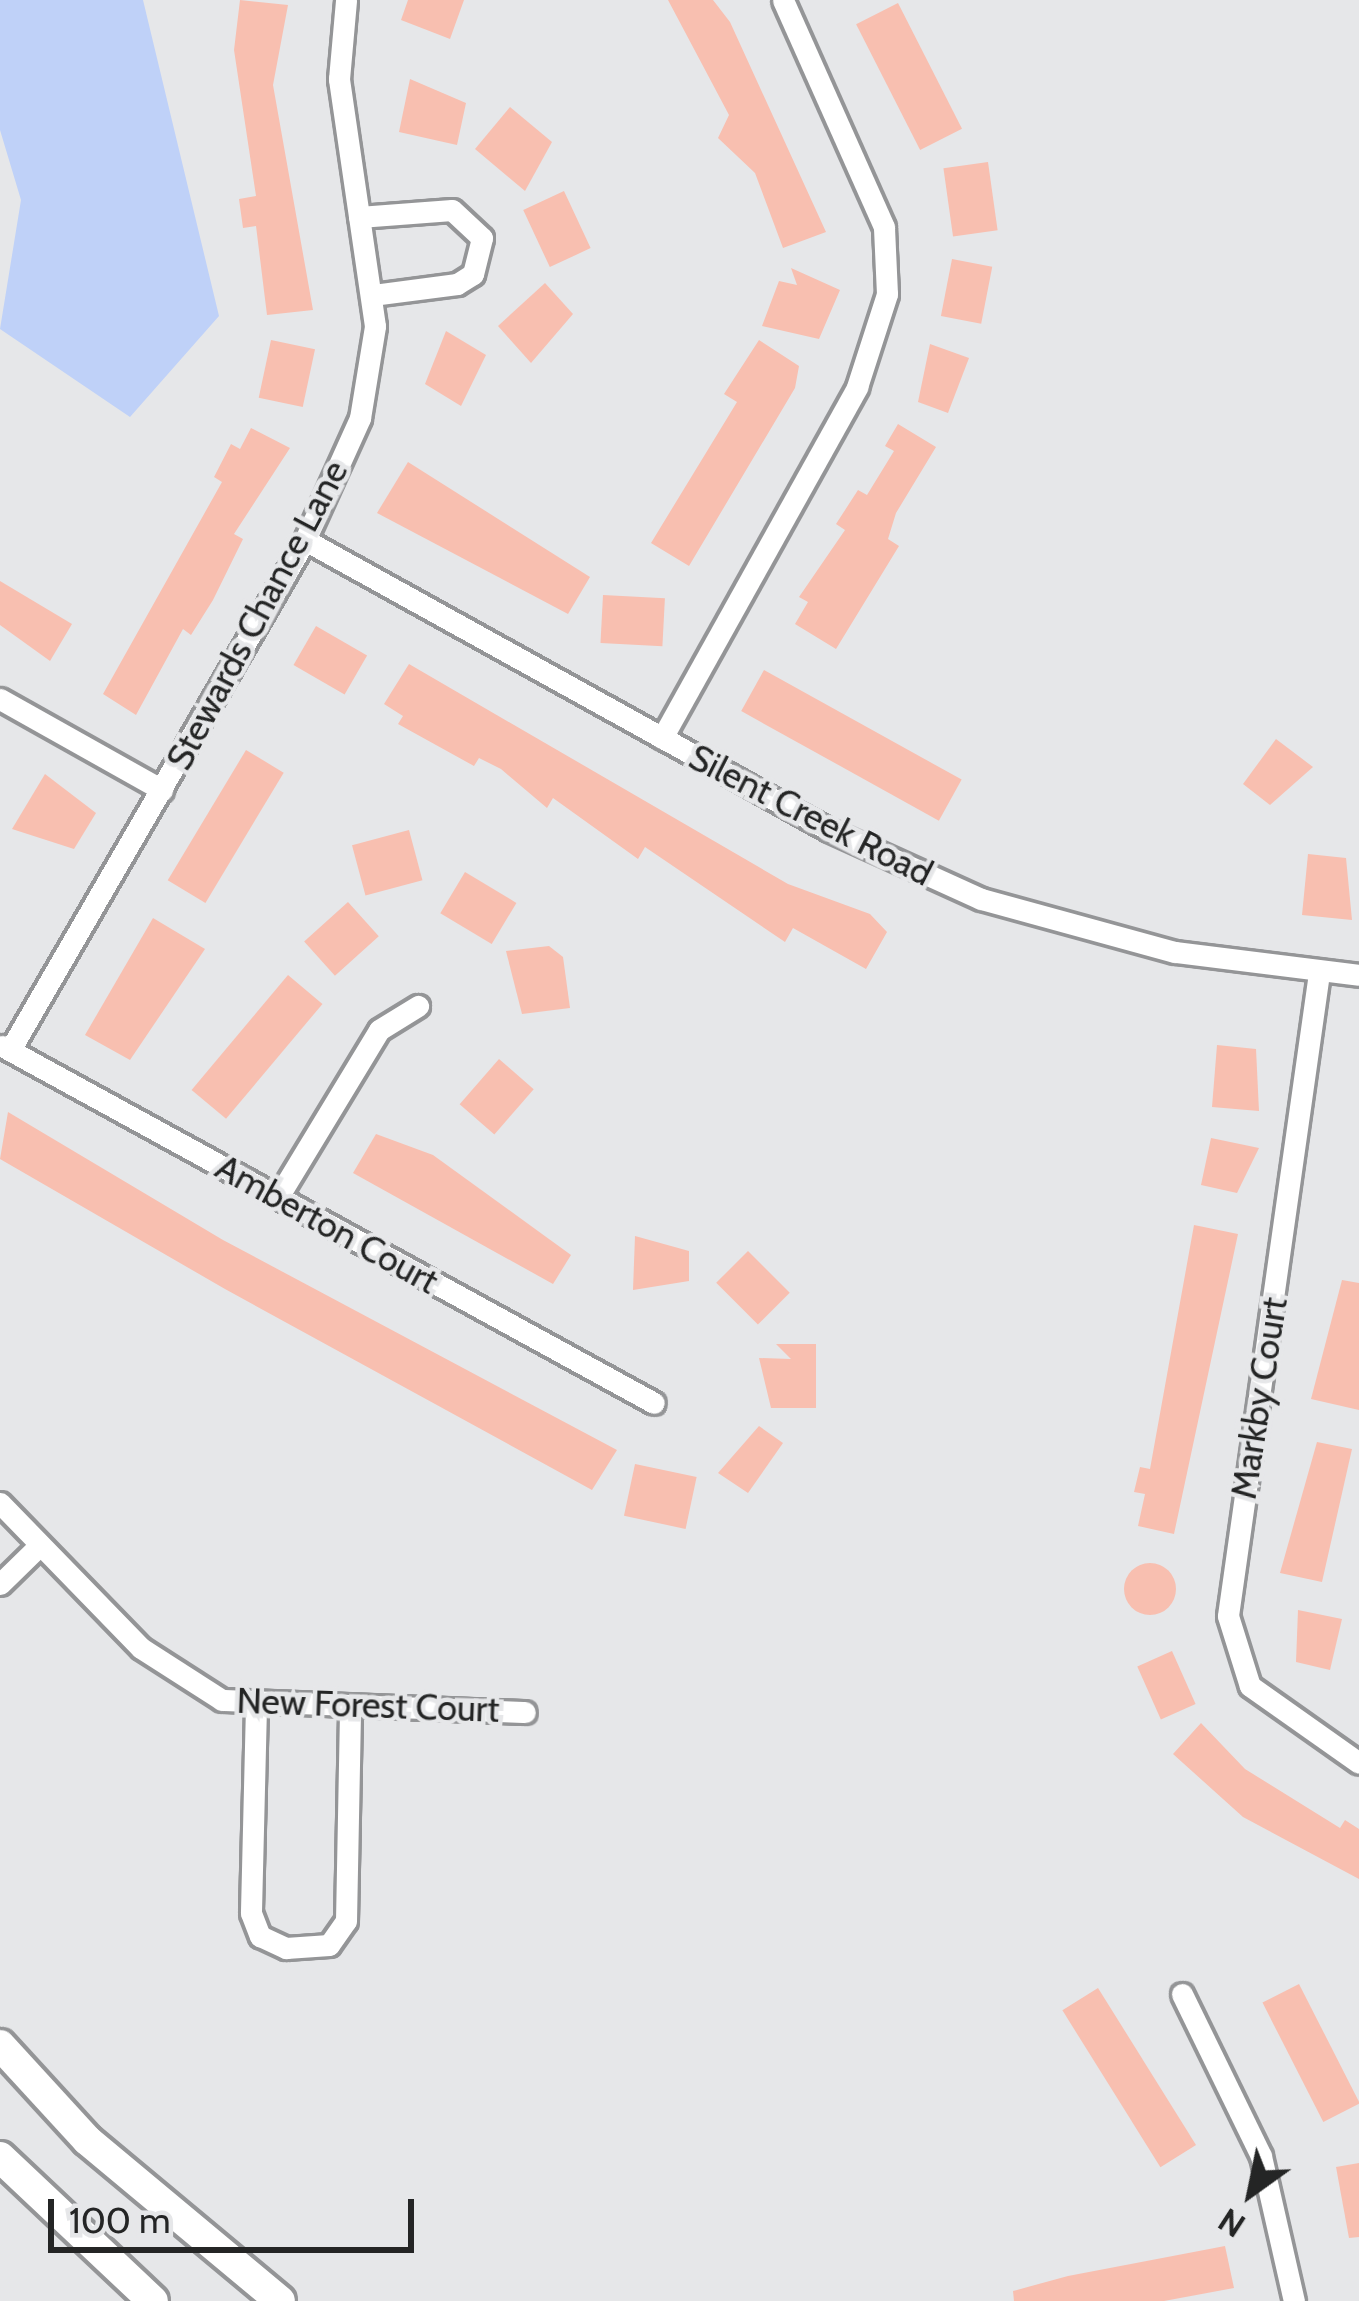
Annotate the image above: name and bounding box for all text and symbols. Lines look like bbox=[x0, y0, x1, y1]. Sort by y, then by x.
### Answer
street label: Stewards Chance Lane bbox=[157, 453, 357, 777]
street label: Silent Creek Road bbox=[682, 735, 940, 895]
street label: Amberton Court bbox=[208, 1145, 446, 1303]
street label: Markby Court bbox=[1222, 1294, 1296, 1502]
street label: New Forest Court bbox=[236, 1679, 500, 1731]
north arrow bbox=[1191, 2133, 1311, 2253]
scale bar bbox=[54, 2175, 420, 2249]
text: 100 m bbox=[69, 2198, 171, 2242]
text: N bbox=[1211, 2200, 1252, 2246]

